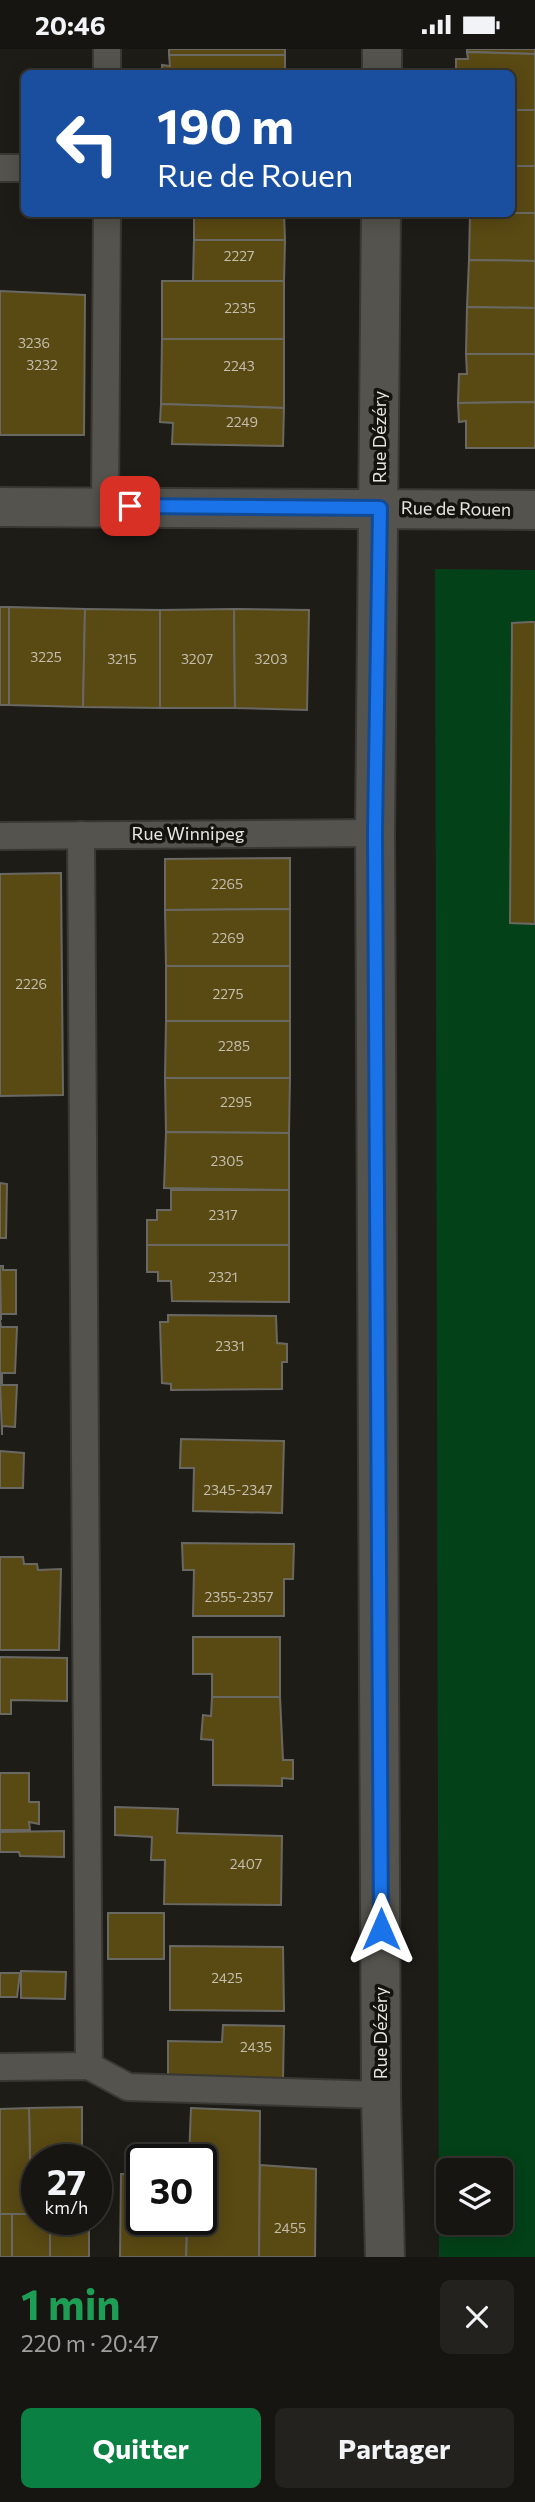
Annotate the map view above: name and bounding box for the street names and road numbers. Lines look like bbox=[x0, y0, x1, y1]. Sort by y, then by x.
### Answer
street label: Rue Dézéry bbox=[368, 391, 390, 483]
street label: Rue de Rouen bbox=[401, 496, 511, 520]
street label: Rue Winnipeg bbox=[131, 822, 245, 844]
street label: Rue Dézéry bbox=[369, 1987, 391, 2079]

